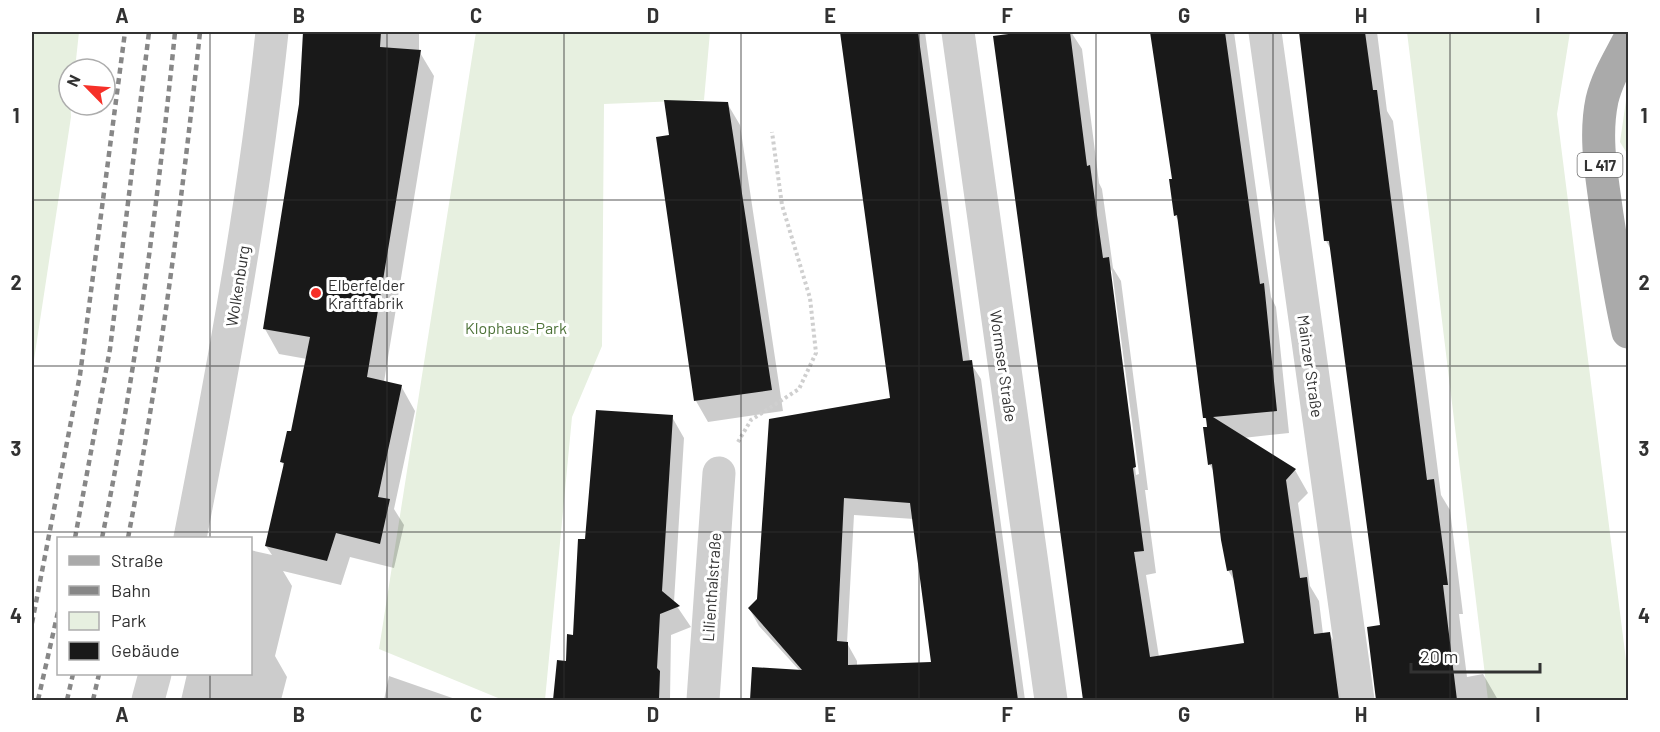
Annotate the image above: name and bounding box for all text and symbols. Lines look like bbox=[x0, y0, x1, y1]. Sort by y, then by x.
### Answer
text: A bbox=[115, 3, 129, 27]
text: B bbox=[293, 3, 305, 27]
text: C bbox=[470, 3, 482, 27]
text: D bbox=[647, 3, 659, 27]
text: E bbox=[824, 3, 836, 27]
text: F bbox=[1001, 3, 1013, 27]
text: G bbox=[1178, 3, 1190, 27]
text: H bbox=[1355, 3, 1367, 27]
text: I bbox=[1535, 3, 1541, 27]
north arrow bbox=[57, 57, 117, 117]
text: N bbox=[62, 72, 84, 89]
text: 1 bbox=[12, 103, 20, 127]
text: 1 bbox=[1640, 103, 1648, 127]
road number: L 417 bbox=[1578, 153, 1622, 177]
street label: Wolkenburg bbox=[221, 244, 253, 328]
text: 2 bbox=[10, 270, 22, 294]
text: 2 bbox=[1638, 270, 1650, 294]
place label: Elberfelder Kraftfabrik bbox=[328, 275, 405, 312]
marker: Elberfelder Kraftfabrik bbox=[309, 286, 323, 300]
street label: Wormser Straße bbox=[987, 309, 1021, 423]
street label: Mainzer Straße bbox=[1294, 313, 1328, 419]
park label: Klophaus-Park bbox=[465, 318, 567, 337]
text: 3 bbox=[11, 436, 21, 460]
text: 3 bbox=[1639, 436, 1649, 460]
street label: Lilienthalstraße bbox=[698, 532, 724, 642]
legend bbox=[57, 537, 252, 675]
text: Straße bbox=[111, 549, 163, 571]
text: Bahn bbox=[111, 579, 151, 601]
text: 4 bbox=[10, 603, 22, 627]
text: 4 bbox=[1638, 603, 1650, 627]
text: Park bbox=[111, 609, 146, 631]
scale bar bbox=[1411, 636, 1540, 674]
text: Gebäude bbox=[111, 639, 180, 661]
text: 20 m bbox=[1420, 645, 1458, 667]
text: A bbox=[115, 702, 129, 726]
text: B bbox=[293, 702, 305, 726]
text: C bbox=[470, 702, 482, 726]
text: D bbox=[647, 702, 659, 726]
text: E bbox=[824, 702, 836, 726]
text: F bbox=[1001, 702, 1013, 726]
text: G bbox=[1178, 702, 1190, 726]
text: H bbox=[1355, 702, 1367, 726]
text: I bbox=[1535, 702, 1541, 726]

